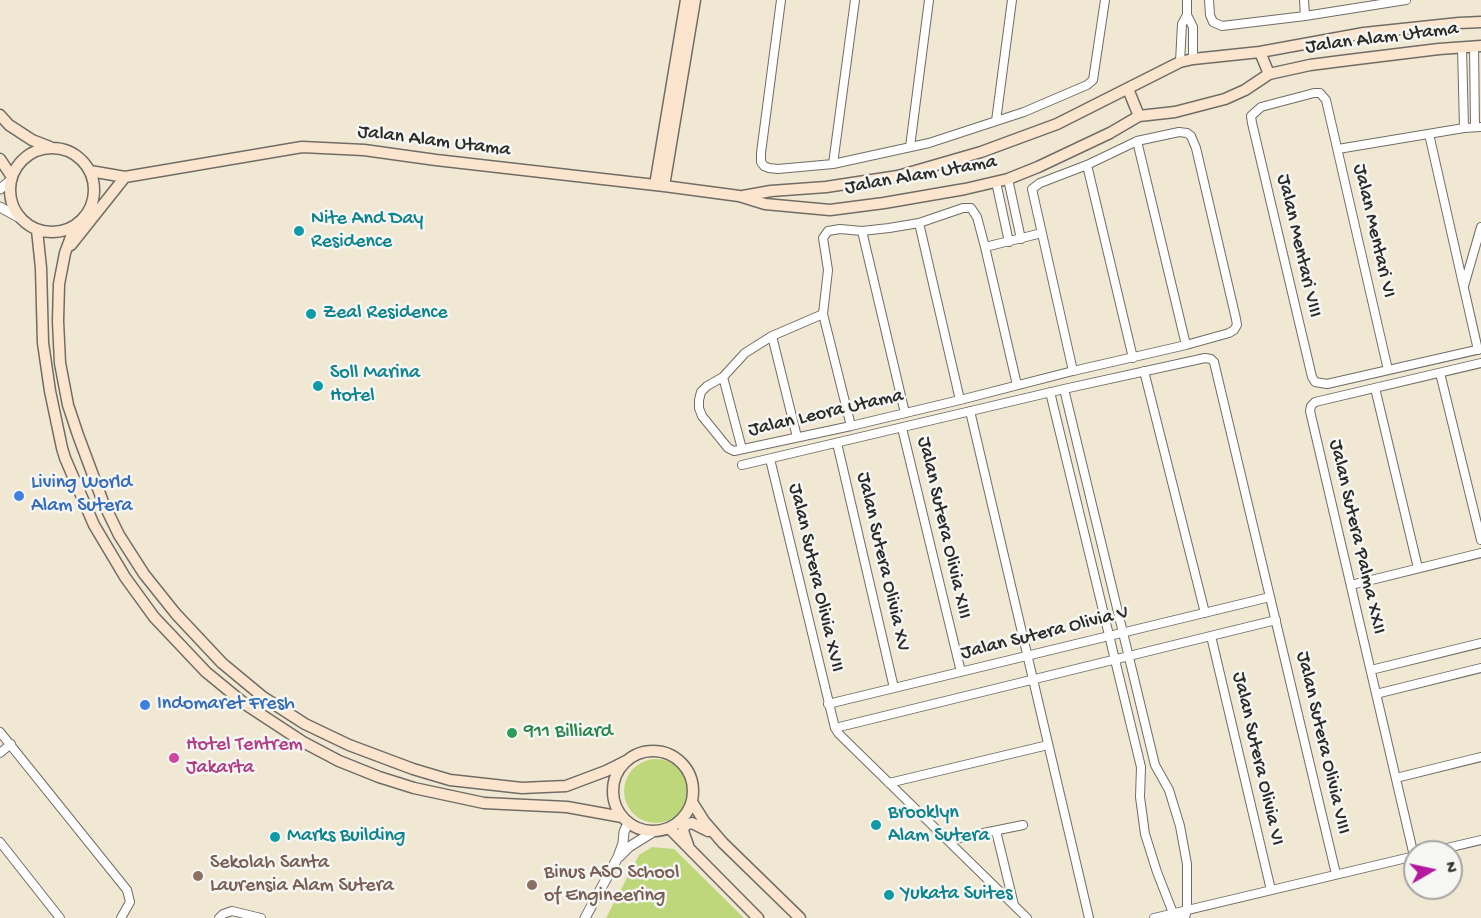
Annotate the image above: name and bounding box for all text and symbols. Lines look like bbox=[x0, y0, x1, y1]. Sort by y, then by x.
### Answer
street label: Jalan Alam Utama bbox=[1304, 18, 1460, 60]
street label: Jalan Alam Utama bbox=[356, 121, 512, 163]
street label: Jalan Alam Utama bbox=[843, 151, 999, 201]
street label: Jalan Mentari VI bbox=[1346, 162, 1400, 300]
street label: Jalan Mentari VIII bbox=[1270, 172, 1326, 320]
place label: Nite And Day Residence bbox=[311, 208, 423, 255]
marker: Nite And Day Residence bbox=[292, 224, 306, 238]
place label: Zeal Residence bbox=[323, 302, 448, 326]
marker: Zeal Residence bbox=[304, 307, 318, 321]
place label: Soll Marina Hotel bbox=[330, 362, 420, 409]
marker: Soll Marina Hotel bbox=[311, 379, 325, 393]
street label: Jalan Leora Utama bbox=[746, 384, 906, 444]
street label: Jalan Sutera Olivia XIII bbox=[910, 435, 976, 621]
street label: Jalan Sutera Palma XXII bbox=[1322, 437, 1390, 637]
street label: Jalan Sutera Olivia XV bbox=[850, 470, 914, 654]
place label: Living World Alam Sutera bbox=[31, 472, 133, 519]
street label: Jalan Sutera Olivia XVII bbox=[782, 481, 848, 675]
marker: Living World Alam Sutera bbox=[12, 489, 26, 503]
street label: Jalan Sutera Olivia V bbox=[958, 602, 1132, 666]
street label: Jalan Sutera Olivia VIII bbox=[1289, 649, 1355, 837]
street label: Jalan Sutera Olivia VI bbox=[1225, 670, 1289, 848]
place label: Indomaret Fresh bbox=[157, 693, 295, 717]
marker: Indomaret Fresh bbox=[138, 698, 152, 712]
place label: 911 Billiard bbox=[524, 721, 613, 745]
marker: 911 Billiard bbox=[505, 726, 519, 740]
place label: Hotel Tentrem Jakarta bbox=[186, 734, 303, 781]
marker: Hotel Tentrem Jakarta bbox=[167, 751, 181, 765]
place label: Brooklyn Alam Sutera bbox=[888, 802, 990, 849]
marker: Brooklyn Alam Sutera bbox=[869, 818, 883, 832]
place label: Marks Building bbox=[287, 825, 405, 849]
marker: Marks Building bbox=[268, 830, 282, 844]
north arrow bbox=[1403, 840, 1463, 900]
place label: Sekolah Santa Laurensia Alam Sutera bbox=[210, 852, 394, 899]
text: N bbox=[1439, 861, 1459, 874]
place label: Binus ASO School of Engineering bbox=[544, 862, 679, 909]
marker: Sekolah Santa Laurensia Alam Sutera bbox=[191, 869, 205, 883]
marker: Binus ASO School of Engineering bbox=[525, 878, 539, 892]
place label: Yukata Suites bbox=[901, 883, 1013, 907]
marker: Yukata Suites bbox=[882, 888, 896, 902]

